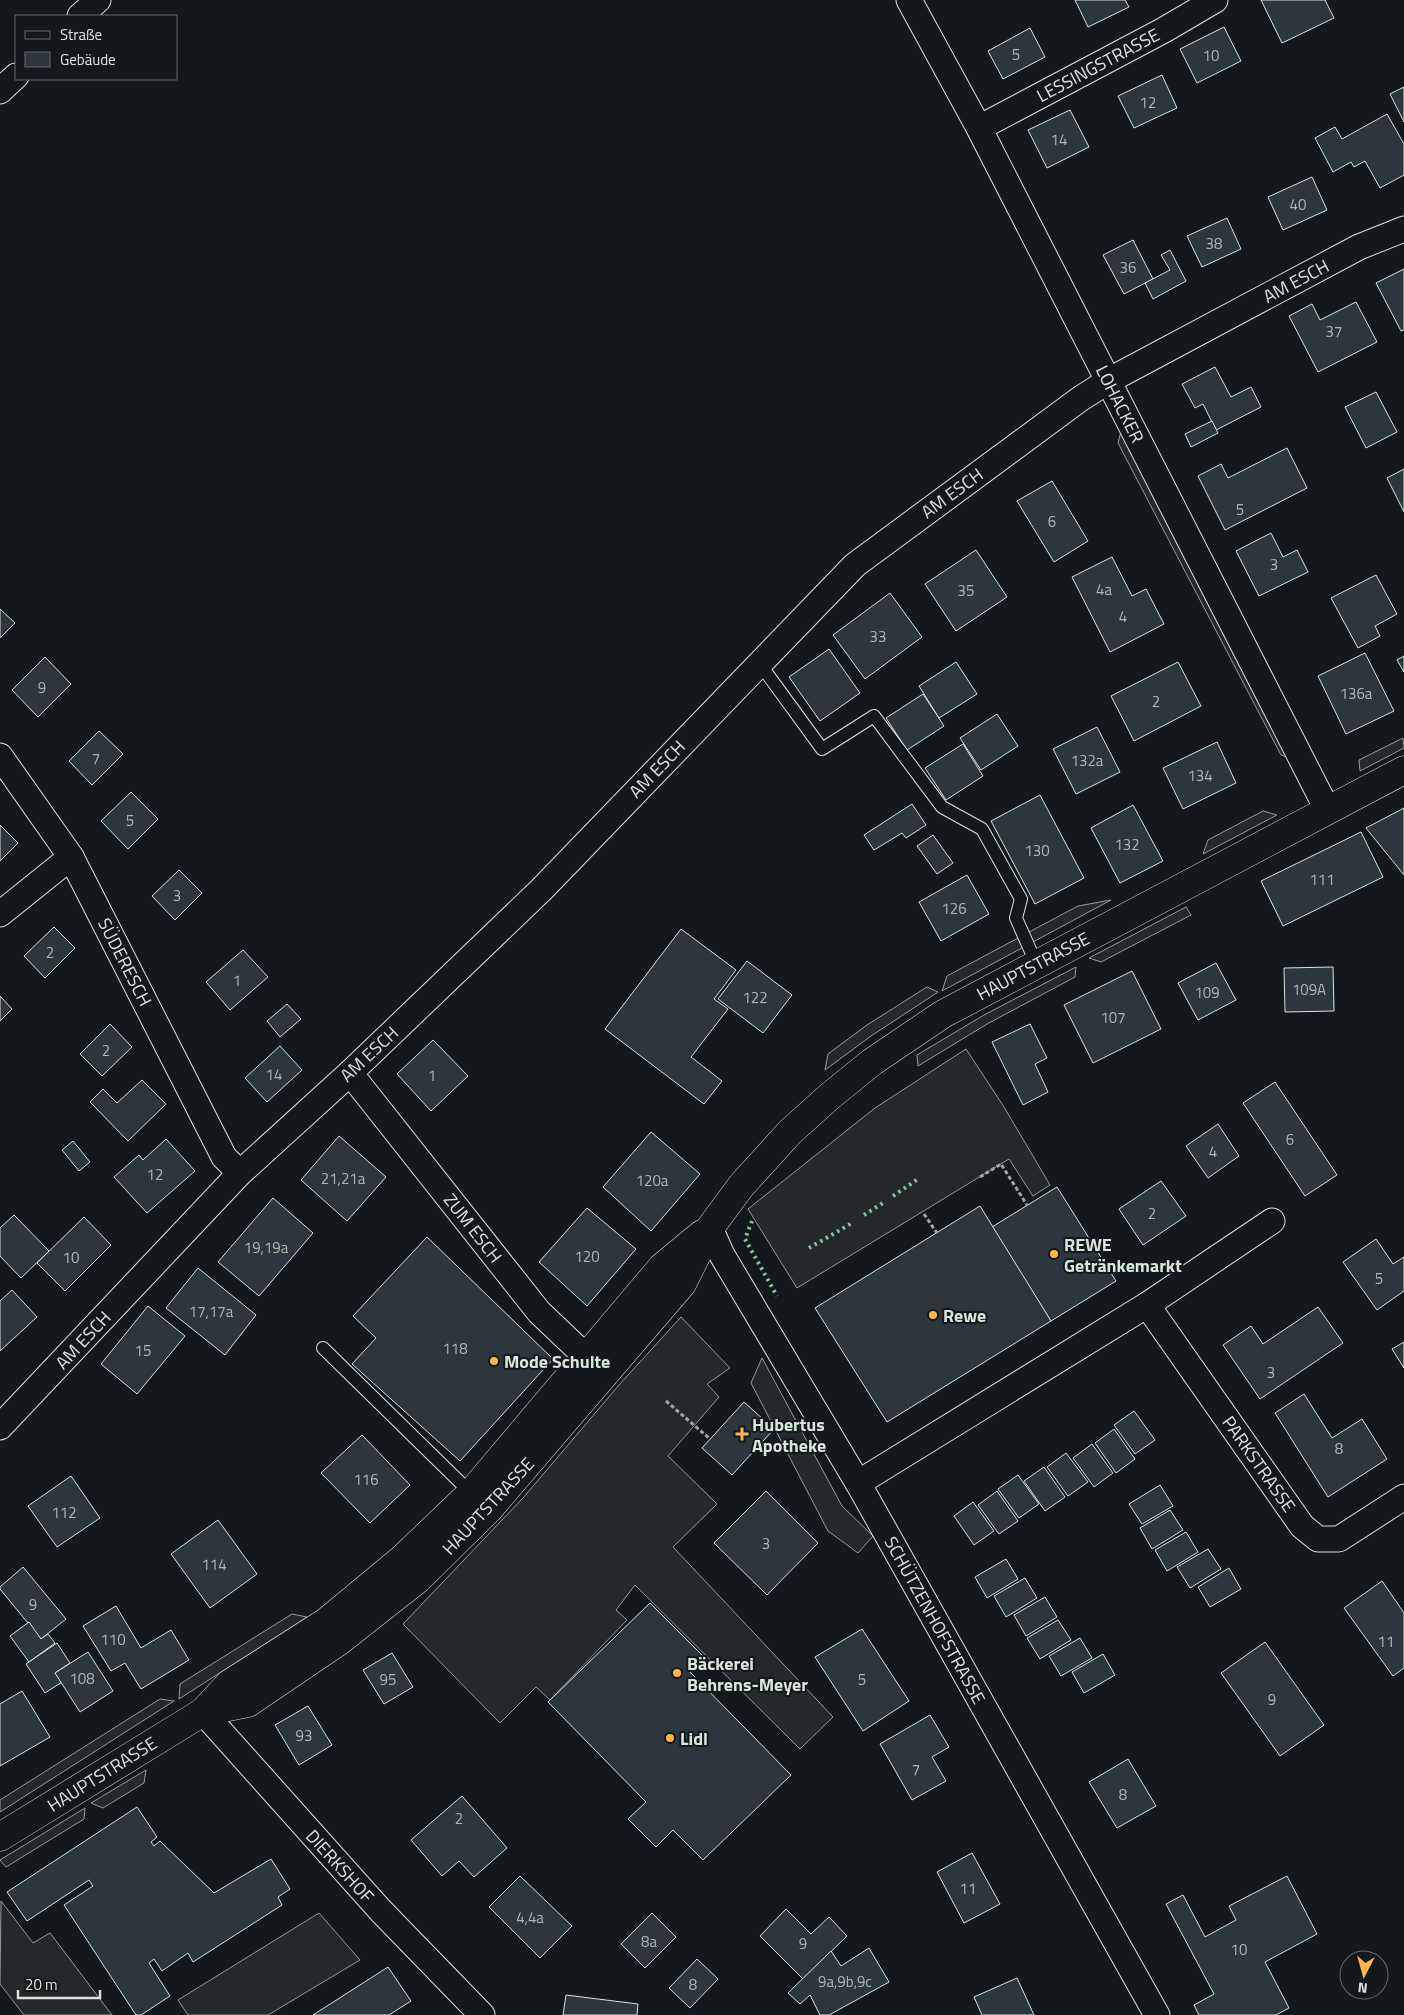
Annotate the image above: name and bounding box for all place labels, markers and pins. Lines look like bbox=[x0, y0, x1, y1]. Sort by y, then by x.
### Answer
place label: REWE Getränkemarkt bbox=[1064, 1231, 1182, 1279]
marker: REWE Getränkemarkt bbox=[1048, 1248, 1060, 1260]
place label: Rewe bbox=[943, 1302, 986, 1329]
marker: Rewe bbox=[927, 1309, 939, 1321]
place label: Mode Schulte bbox=[504, 1348, 610, 1375]
marker: Mode Schulte bbox=[488, 1355, 500, 1367]
place label: Hubertus Apotheke bbox=[752, 1411, 826, 1459]
marker: Hubertus Apotheke bbox=[736, 1428, 748, 1440]
place label: Bäckerei Behrens-Meyer bbox=[687, 1650, 808, 1698]
marker: Bäckerei Behrens-Meyer bbox=[671, 1667, 683, 1679]
place label: Lidl bbox=[680, 1725, 708, 1752]
marker: Lidl bbox=[664, 1732, 676, 1744]

